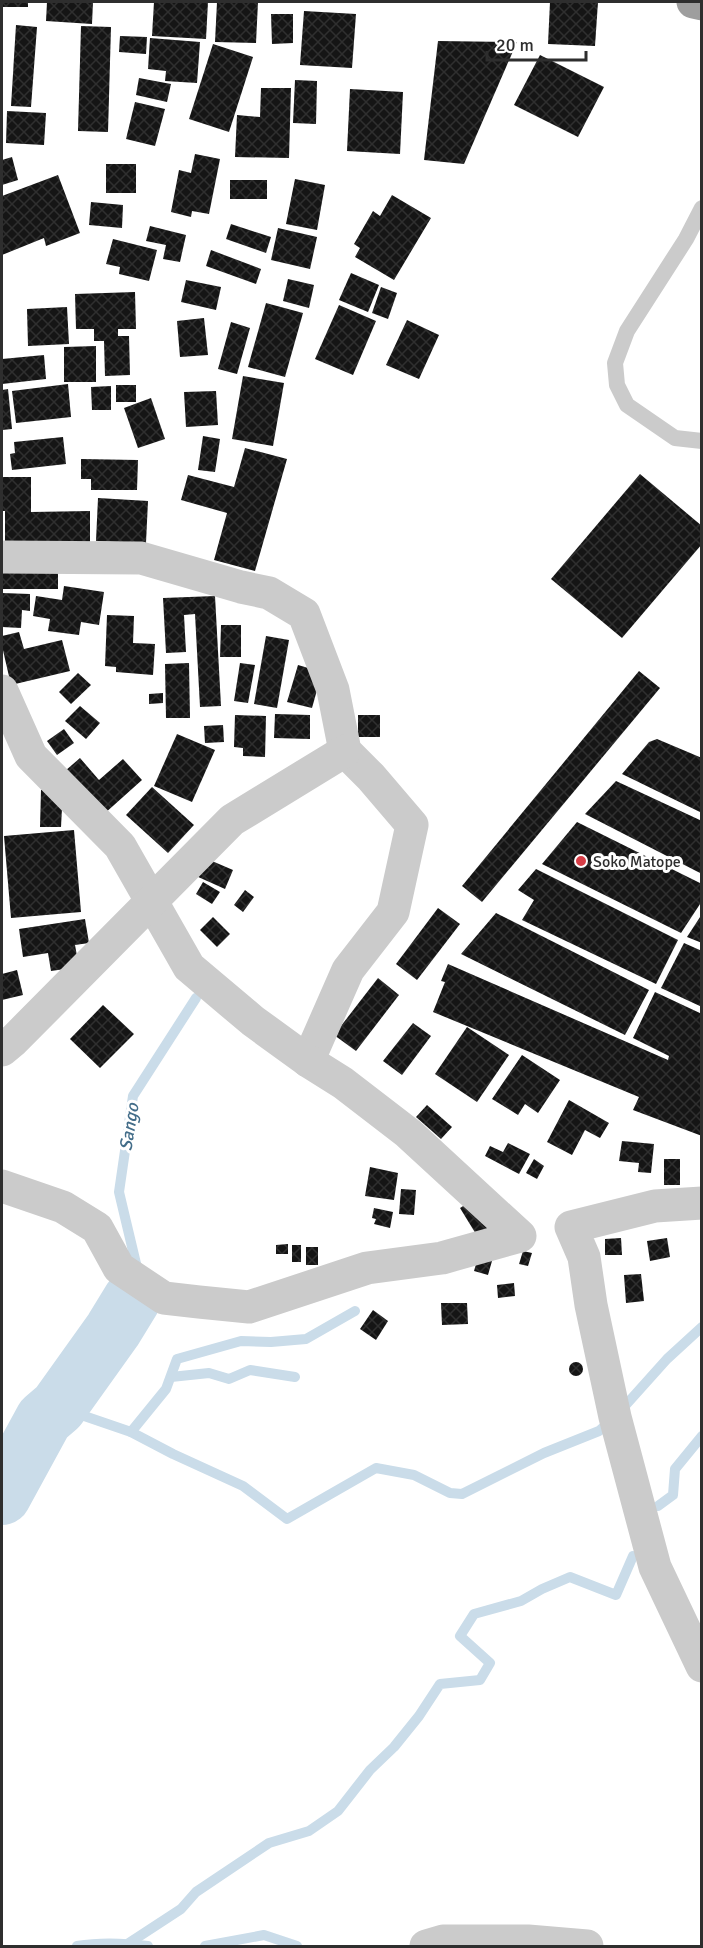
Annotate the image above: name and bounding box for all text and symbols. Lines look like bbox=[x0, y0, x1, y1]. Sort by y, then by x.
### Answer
scale bar bbox=[487, 24, 586, 62]
text: 20 m bbox=[496, 34, 534, 56]
place label: Soko Matope bbox=[593, 852, 681, 872]
marker: Soko Matope bbox=[574, 854, 588, 868]
water label: Sango bbox=[114, 1100, 144, 1152]

